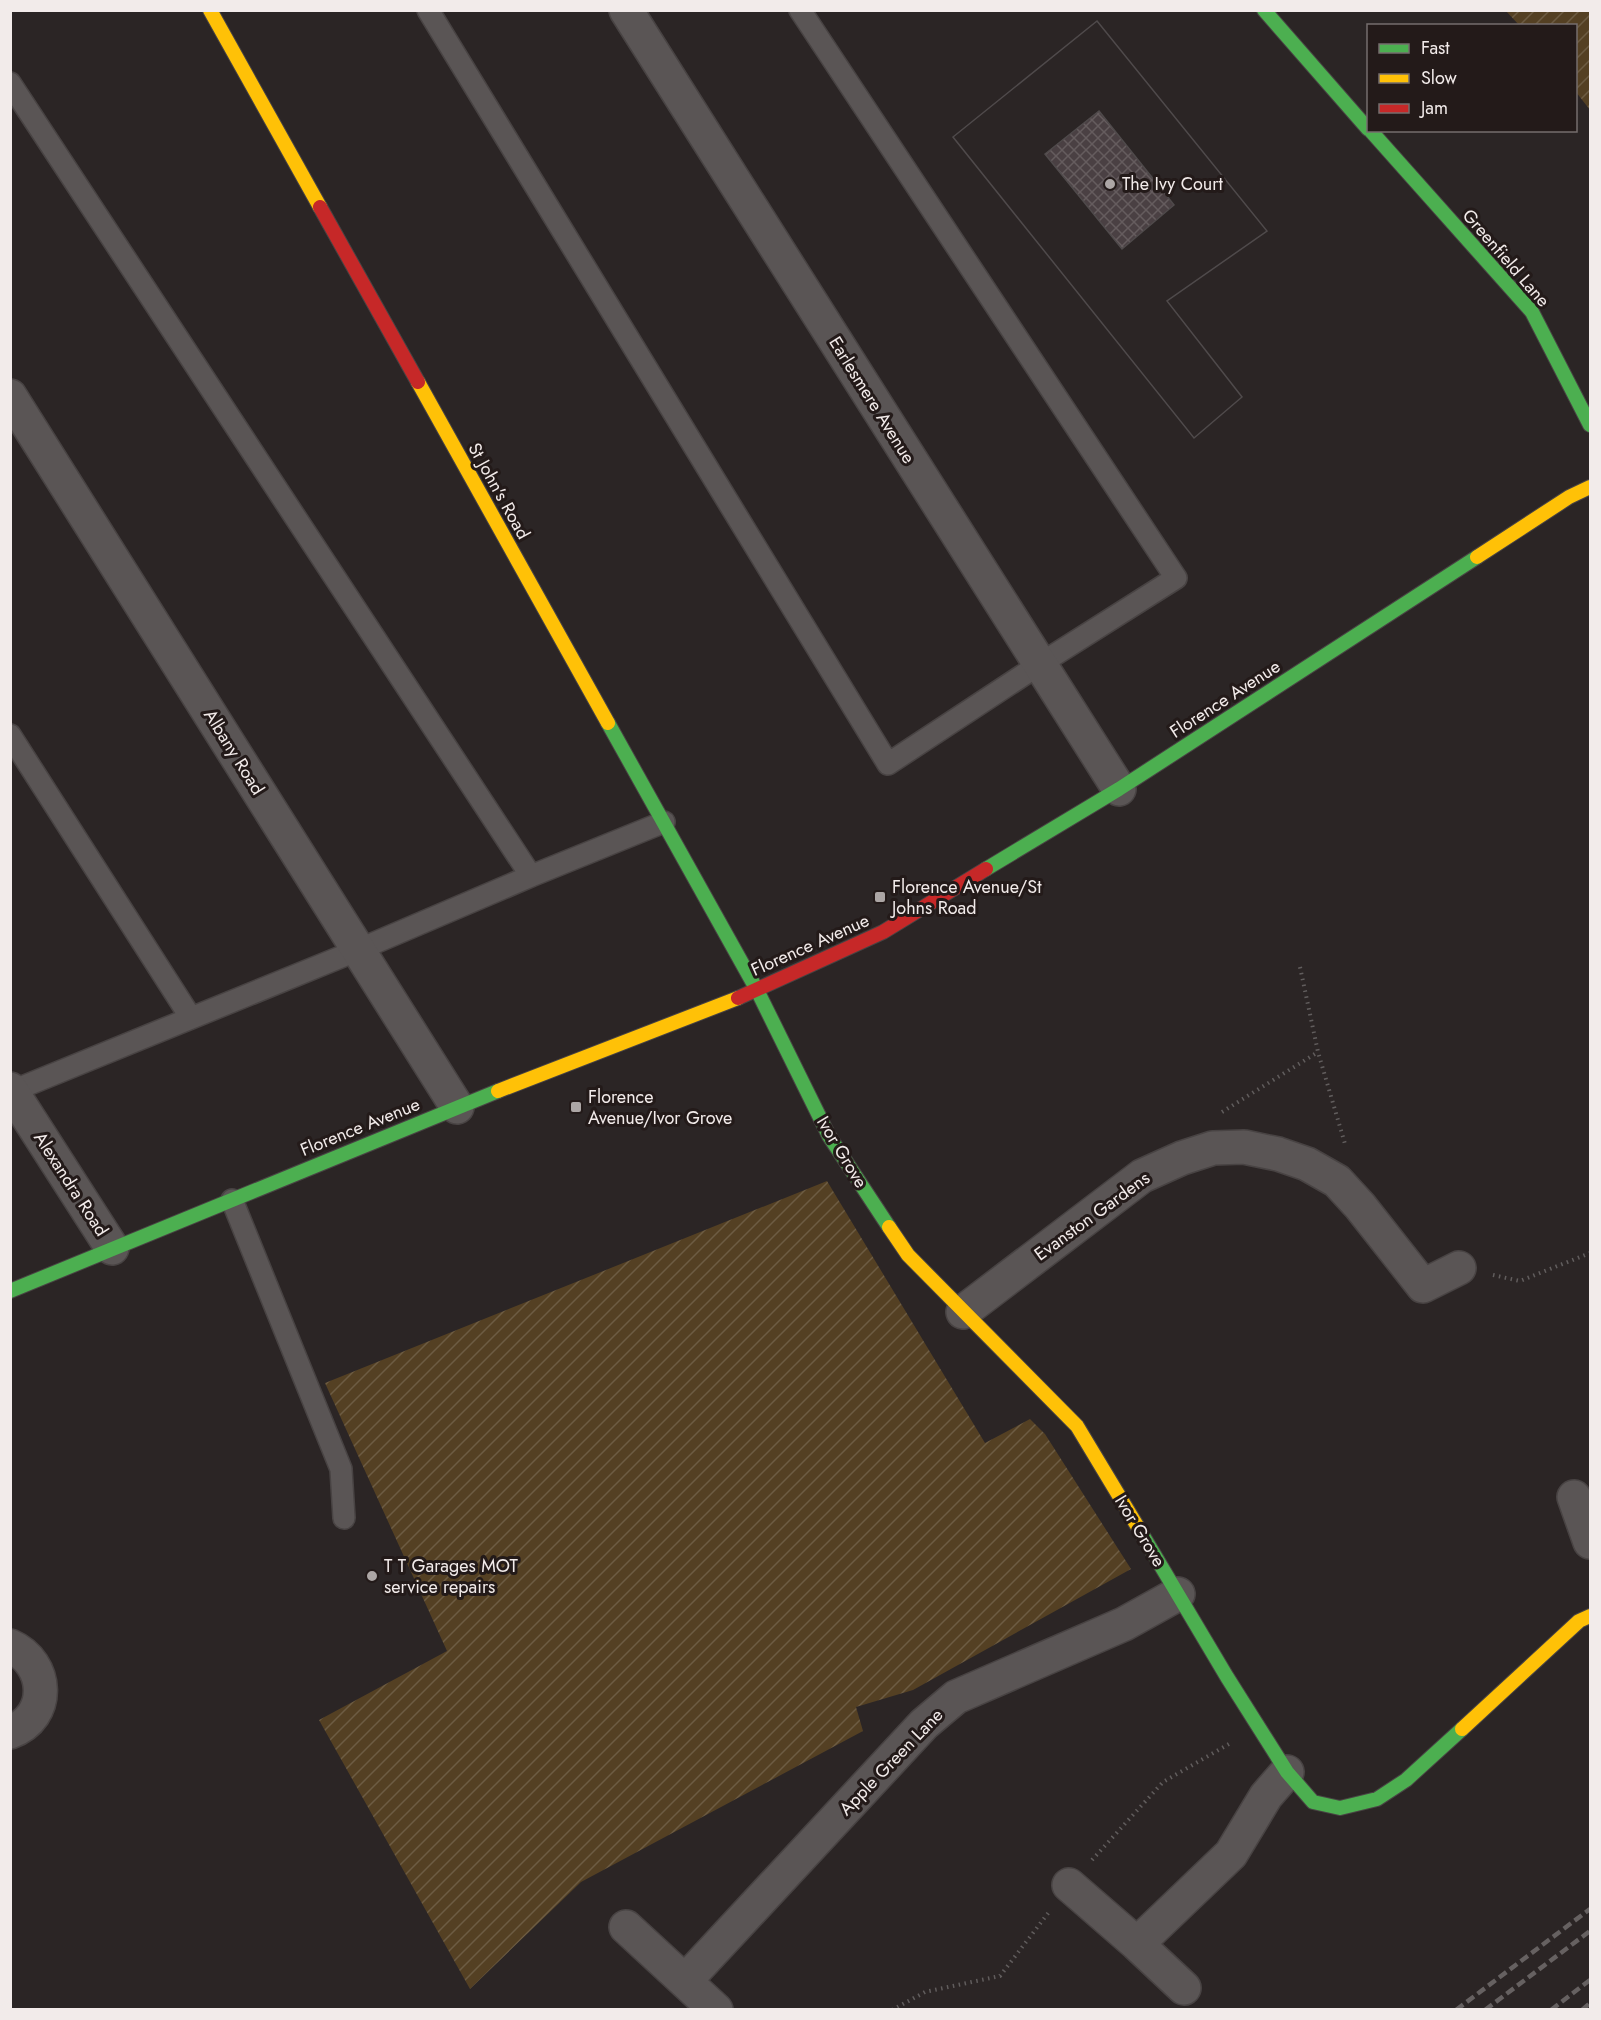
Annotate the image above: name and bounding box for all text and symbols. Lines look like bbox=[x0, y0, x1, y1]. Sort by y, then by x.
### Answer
legend bbox=[1367, 24, 1577, 132]
text: Fast bbox=[1421, 35, 1450, 61]
text: Slow bbox=[1421, 65, 1458, 91]
text: Jam bbox=[1419, 95, 1448, 121]
place label: The Ivy Court bbox=[1122, 171, 1223, 197]
marker: The Ivy Court bbox=[1103, 177, 1117, 191]
street label: Greenfield Lane bbox=[1456, 203, 1556, 313]
street label: Earlesmere Avenue bbox=[822, 331, 922, 469]
street label: St John's Road bbox=[462, 438, 536, 544]
street label: Florence Avenue bbox=[1165, 654, 1285, 744]
street label: Albany Road bbox=[197, 704, 271, 800]
place label: Florence Avenue/St Johns Road bbox=[890, 874, 1042, 921]
marker: Florence Avenue/St Johns Road bbox=[873, 890, 887, 904]
street label: Florence Avenue bbox=[747, 907, 873, 983]
place label: Florence Avenue/Ivor Grove bbox=[588, 1084, 732, 1131]
street label: Florence Avenue bbox=[296, 1091, 424, 1163]
marker: Florence Avenue/Ivor Grove bbox=[569, 1100, 583, 1114]
street label: Ivor Grove bbox=[810, 1111, 874, 1193]
street label: Alexandra Road bbox=[27, 1127, 115, 1241]
street label: Evanston Gardens bbox=[1029, 1165, 1155, 1267]
street label: Ivor Grove bbox=[1108, 1490, 1172, 1572]
place label: T T Garages MOT service repairs bbox=[384, 1553, 518, 1600]
marker: T T Garages MOT service repairs bbox=[365, 1569, 379, 1583]
street label: Apple Green Lane bbox=[833, 1703, 949, 1821]

